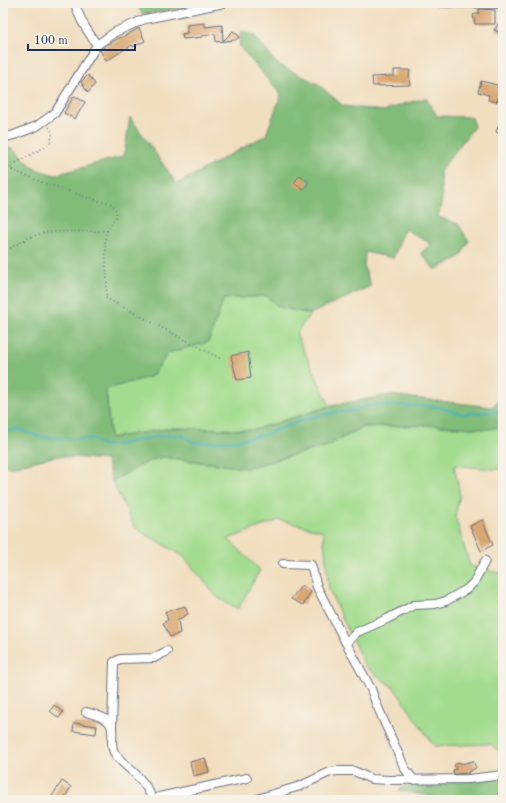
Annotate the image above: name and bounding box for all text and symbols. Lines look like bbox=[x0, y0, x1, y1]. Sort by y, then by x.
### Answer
scale bar bbox=[28, 26, 135, 52]
text: 100 m bbox=[34, 35, 68, 47]

